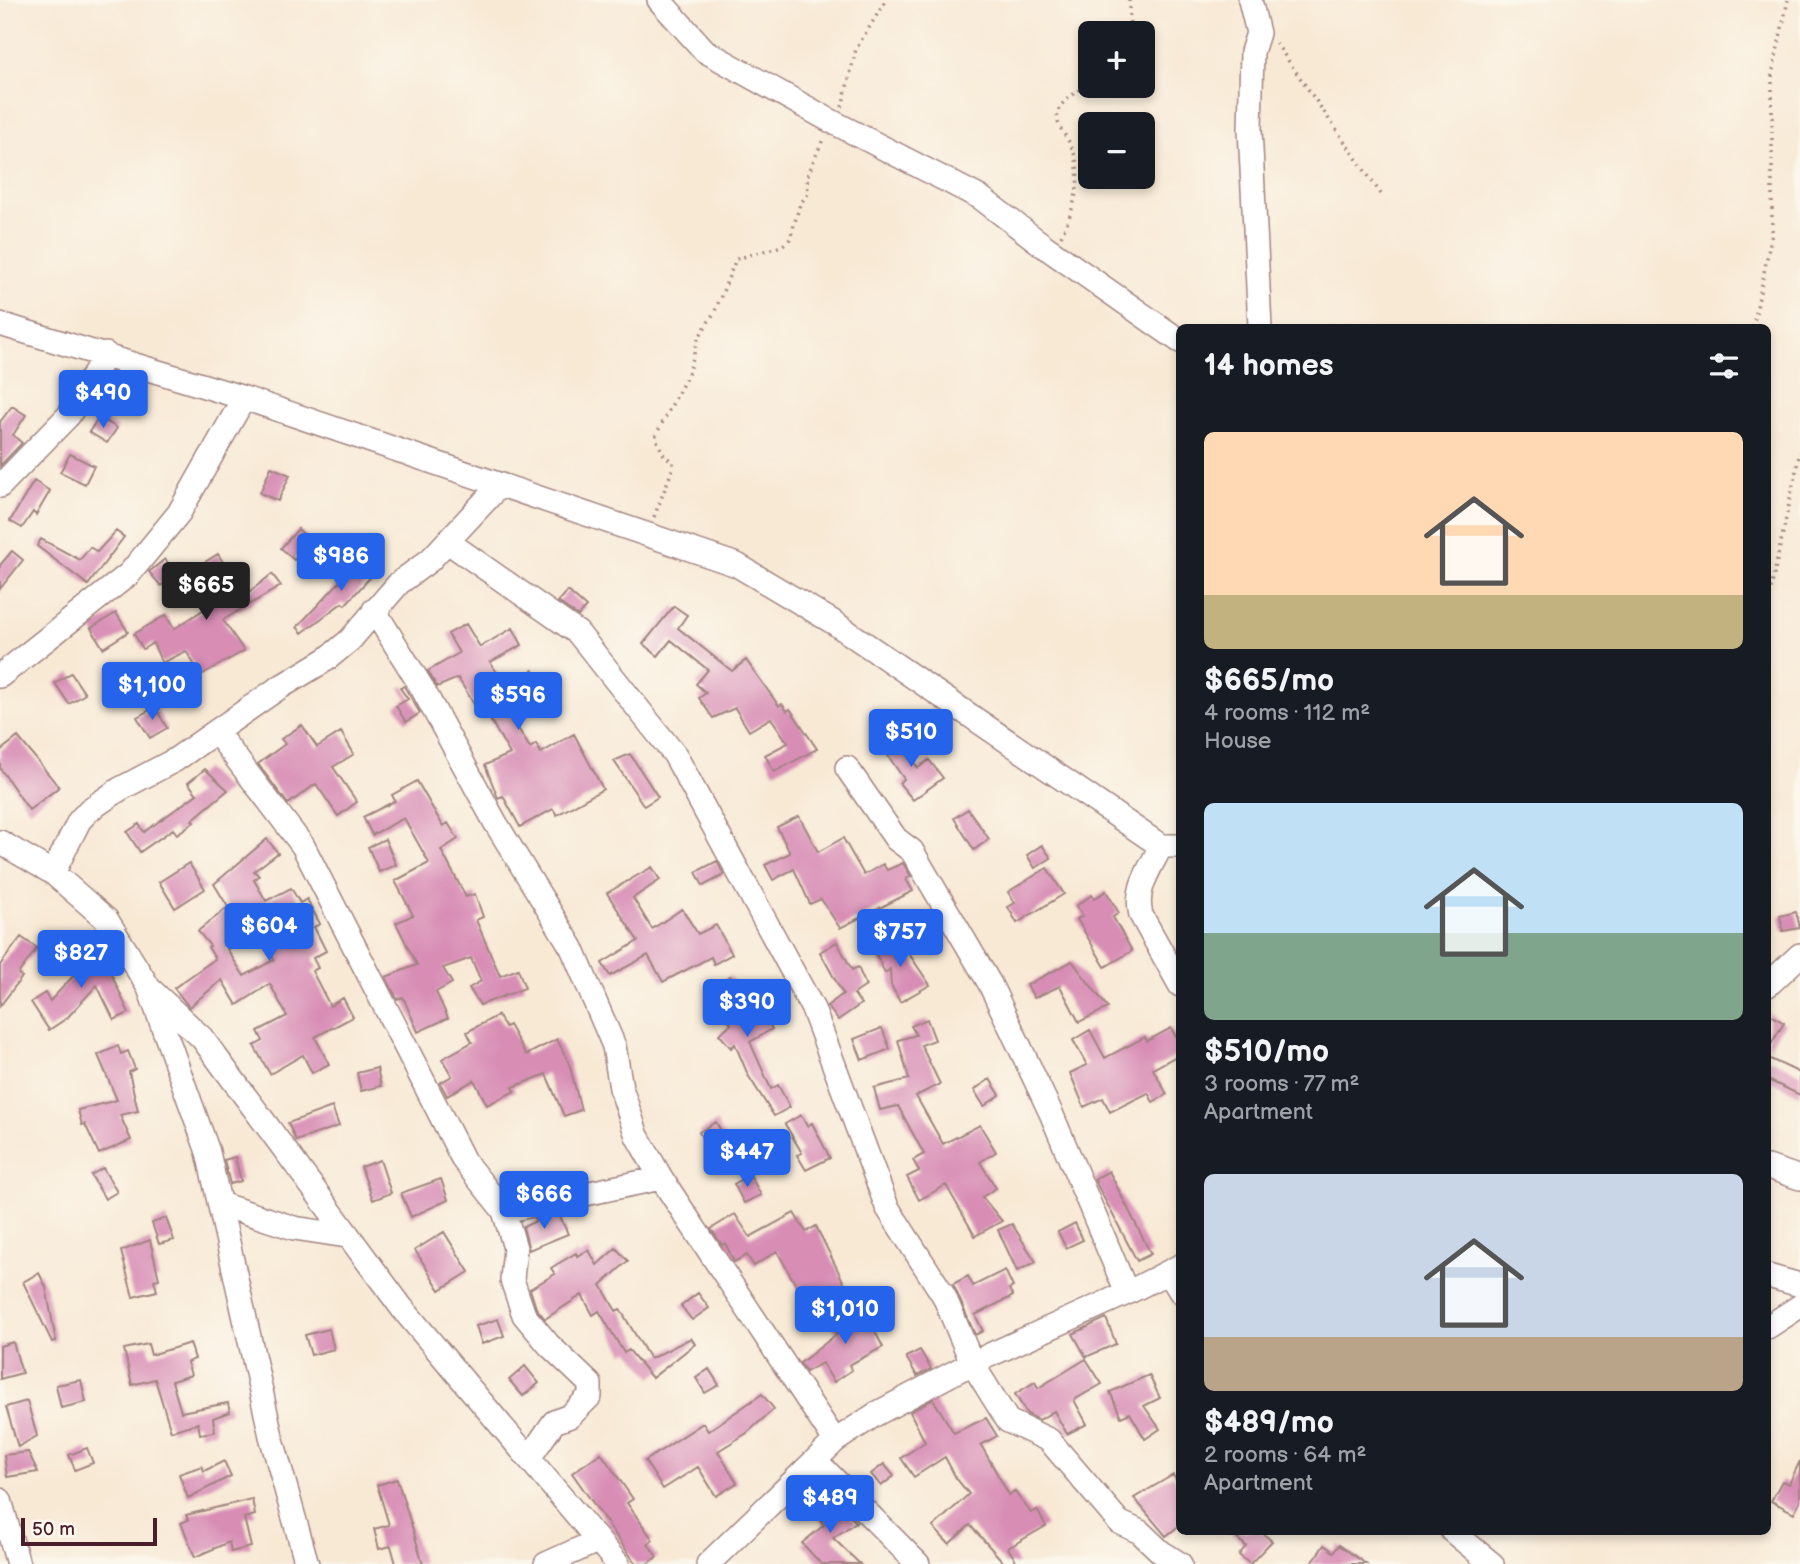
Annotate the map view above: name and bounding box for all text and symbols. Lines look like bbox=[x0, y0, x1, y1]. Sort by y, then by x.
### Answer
map controls bbox=[1078, 21, 1155, 189]
button: + bbox=[1078, 21, 1155, 98]
button: − bbox=[1078, 112, 1155, 189]
icon: filters bbox=[1705, 347, 1743, 385]
text: 14 homes bbox=[1204, 348, 1333, 384]
pin: $490 bbox=[62, 370, 144, 430]
text: $490 bbox=[75, 379, 131, 407]
icon: home bbox=[1411, 478, 1537, 604]
pin: $986 bbox=[300, 534, 382, 593]
text: $986 bbox=[313, 542, 369, 570]
pin: $665 bbox=[165, 562, 247, 622]
text: $665 bbox=[178, 571, 234, 599]
pin: $1,100 bbox=[95, 662, 209, 722]
text: $665/mo bbox=[1204, 663, 1334, 699]
text: $1,100 bbox=[118, 671, 186, 699]
pin: $596 bbox=[477, 672, 559, 732]
text: $596 bbox=[490, 681, 546, 709]
text: 4 rooms · 112 m² bbox=[1204, 699, 1370, 727]
pin: $510 bbox=[870, 710, 952, 769]
text: $510 bbox=[885, 718, 937, 746]
text: House bbox=[1204, 727, 1271, 755]
icon: home bbox=[1411, 849, 1537, 975]
pin: $604 bbox=[228, 904, 310, 963]
pin: $757 bbox=[859, 909, 941, 969]
text: $604 bbox=[241, 912, 297, 940]
text: $757 bbox=[873, 918, 927, 946]
pin: $827 bbox=[40, 930, 122, 990]
text: $827 bbox=[54, 939, 108, 967]
pin: $390 bbox=[706, 979, 788, 1039]
text: $390 bbox=[719, 988, 775, 1016]
text: $510/mo bbox=[1204, 1034, 1329, 1070]
text: 3 rooms · 77 m² bbox=[1204, 1070, 1360, 1098]
text: Apartment bbox=[1204, 1098, 1313, 1126]
pin: $447 bbox=[706, 1130, 788, 1189]
text: $447 bbox=[720, 1138, 774, 1166]
pin: $666 bbox=[503, 1172, 585, 1231]
text: $666 bbox=[516, 1180, 572, 1208]
icon: home bbox=[1411, 1220, 1537, 1346]
pin: $1,010 bbox=[788, 1286, 902, 1346]
text: $1,010 bbox=[811, 1295, 879, 1323]
text: $489/mo bbox=[1204, 1405, 1334, 1441]
text: 2 rooms · 64 m² bbox=[1204, 1441, 1366, 1469]
text: Apartment bbox=[1204, 1469, 1313, 1497]
pin: $489 bbox=[789, 1476, 871, 1535]
text: $489 bbox=[802, 1484, 858, 1512]
scale bar bbox=[21, 1515, 158, 1547]
text: 50 m bbox=[32, 1518, 75, 1541]

